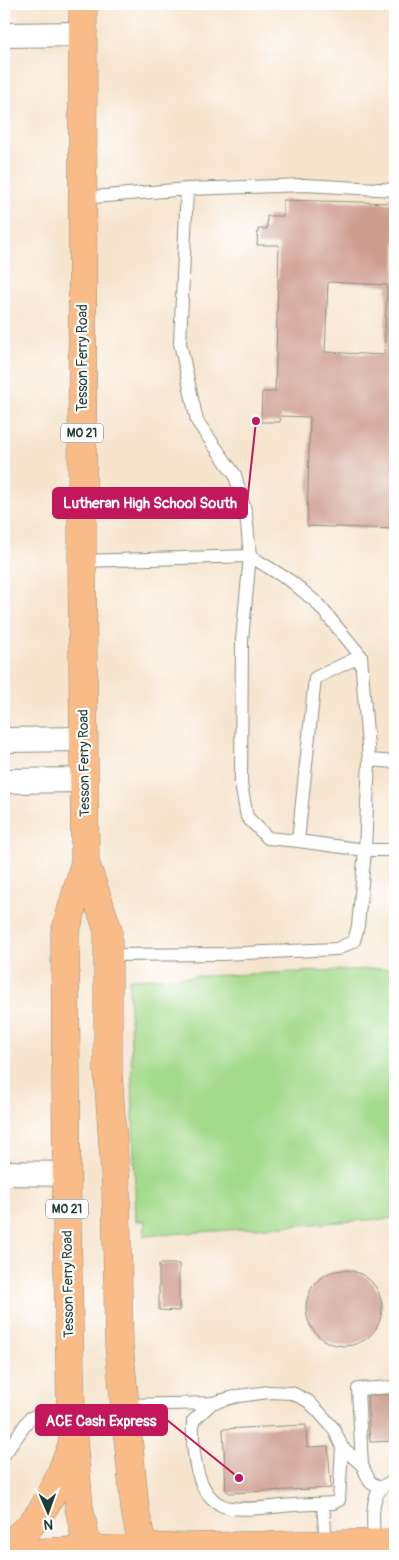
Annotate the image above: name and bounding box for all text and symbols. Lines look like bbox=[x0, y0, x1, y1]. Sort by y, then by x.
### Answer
street label: Tesson Ferry Road bbox=[74, 304, 91, 412]
road number: MO 21 bbox=[61, 423, 103, 442]
callout: Lutheran High School South bbox=[53, 488, 247, 518]
text: Lutheran High School South bbox=[63, 494, 237, 513]
street label: Tesson Ferry Road bbox=[75, 709, 93, 817]
road number: MO 21 bbox=[46, 1200, 88, 1218]
street label: Tesson Ferry Road bbox=[59, 1230, 77, 1338]
callout: ACE Cash Express bbox=[36, 1405, 167, 1435]
text: ACE Cash Express bbox=[46, 1412, 157, 1431]
north arrow bbox=[22, 1488, 72, 1538]
text: N bbox=[43, 1516, 53, 1533]

